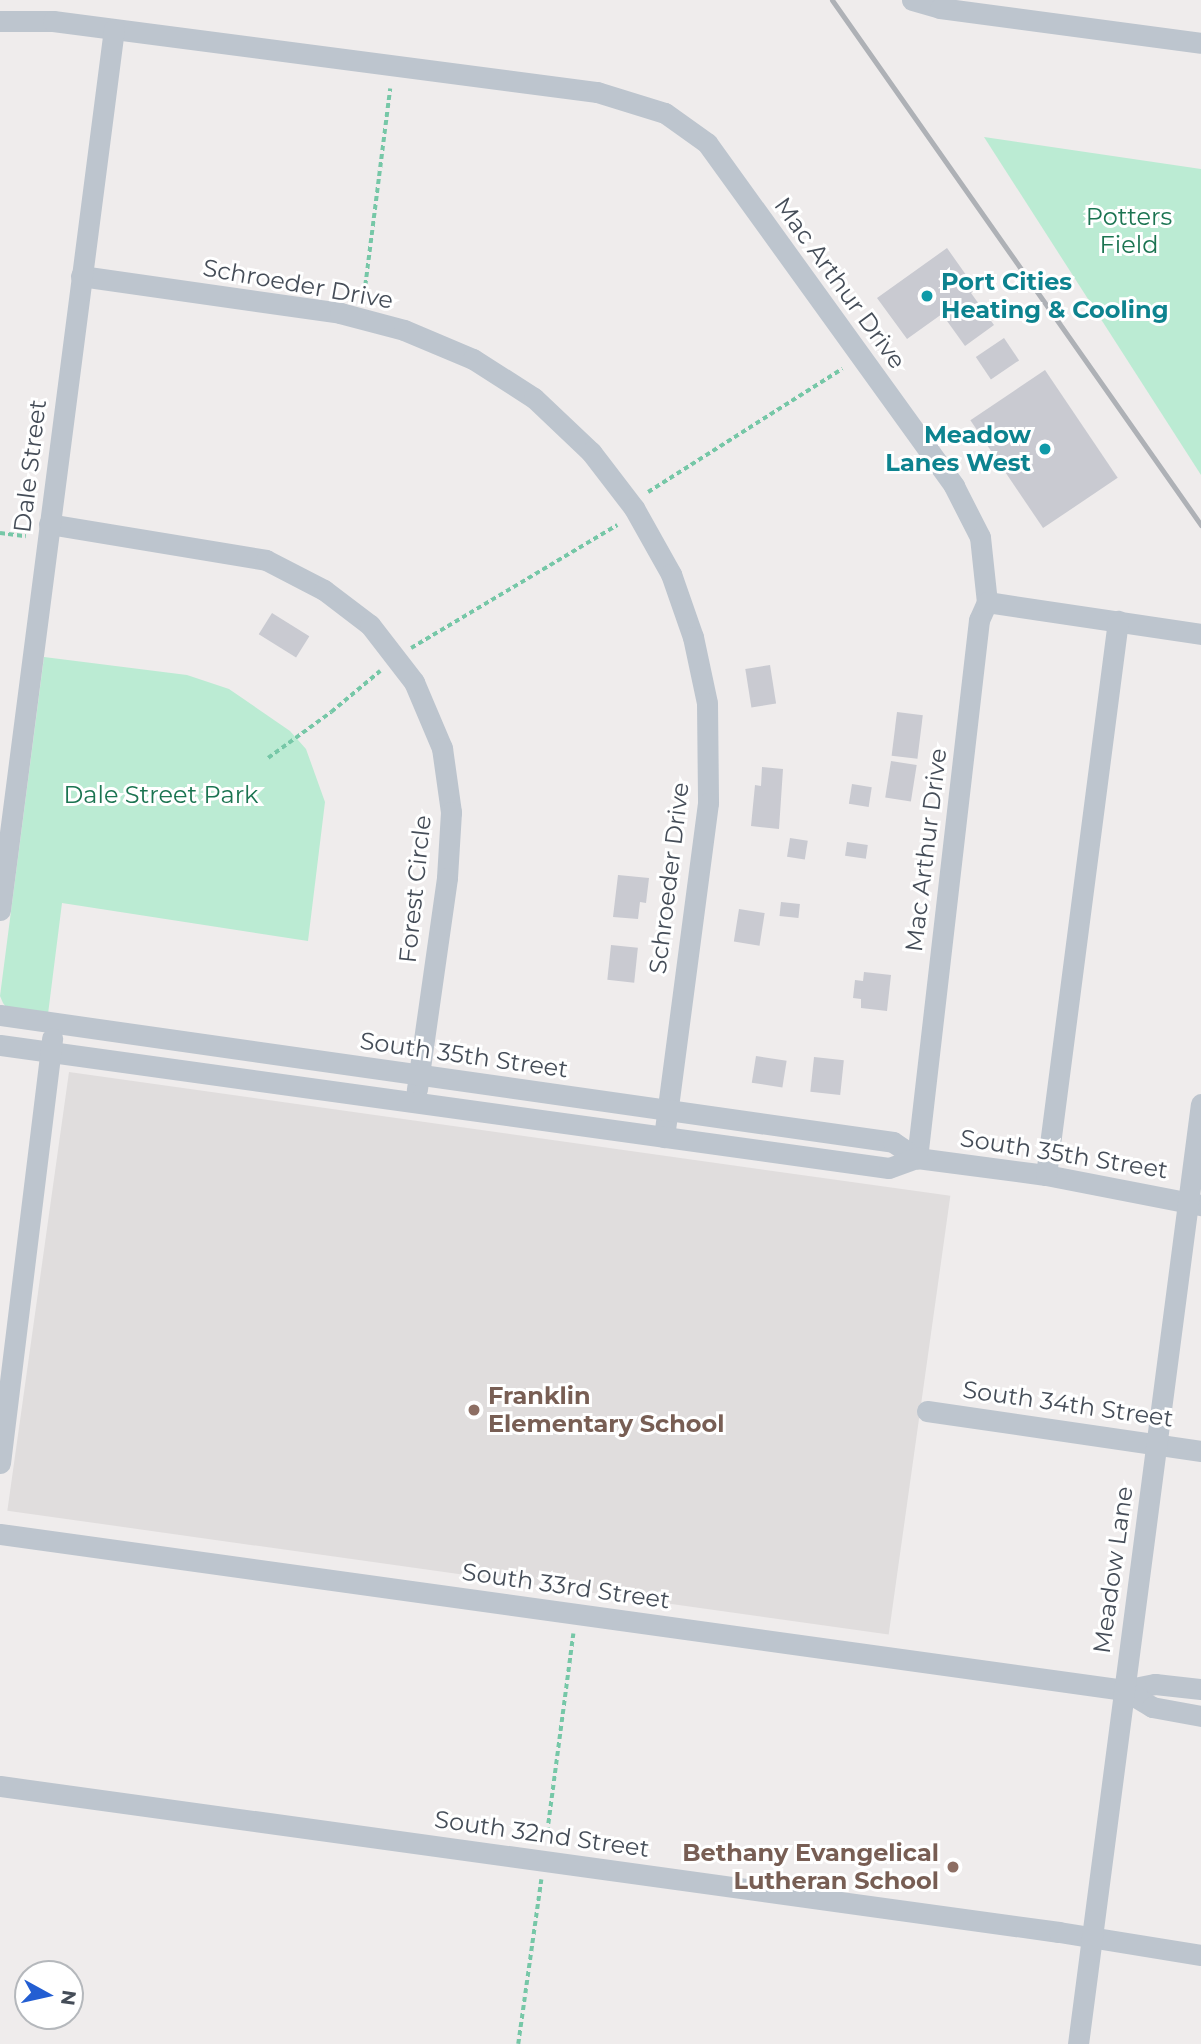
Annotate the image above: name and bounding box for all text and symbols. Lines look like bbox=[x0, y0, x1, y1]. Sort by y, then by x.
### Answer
street label: Mac Arthur Drive bbox=[768, 192, 912, 374]
park label: Potters Field bbox=[1086, 203, 1172, 259]
street label: Schroeder Drive bbox=[201, 253, 395, 315]
place label: Port Cities Heating & Cooling bbox=[941, 268, 1168, 324]
marker: Port Cities Heating & Cooling bbox=[919, 288, 935, 304]
street label: Dale Street bbox=[8, 398, 52, 534]
place label: Meadow Lanes West bbox=[885, 421, 1031, 477]
marker: Meadow Lanes West bbox=[1037, 441, 1053, 457]
street label: Mac Arthur Drive bbox=[899, 747, 953, 953]
park label: Dale Street Park bbox=[64, 781, 258, 809]
street label: Schroeder Drive bbox=[643, 781, 695, 975]
street label: Forest Circle bbox=[393, 814, 437, 964]
street label: South 35th Street bbox=[358, 1026, 570, 1084]
street label: South 35th Street bbox=[958, 1123, 1170, 1185]
street label: South 34th Street bbox=[961, 1375, 1175, 1433]
place label: Franklin Elementary School bbox=[488, 1382, 725, 1438]
marker: Franklin Elementary School bbox=[466, 1402, 482, 1418]
street label: Meadow Lane bbox=[1087, 1485, 1139, 1655]
street label: South 33rd Street bbox=[460, 1557, 672, 1615]
street label: South 32nd Street bbox=[433, 1805, 651, 1863]
place label: Bethany Evangelical Lutheran School bbox=[682, 1839, 939, 1895]
marker: Bethany Evangelical Lutheran School bbox=[945, 1859, 961, 1875]
north arrow bbox=[14, 1960, 84, 2030]
text: N bbox=[56, 1989, 81, 2007]

